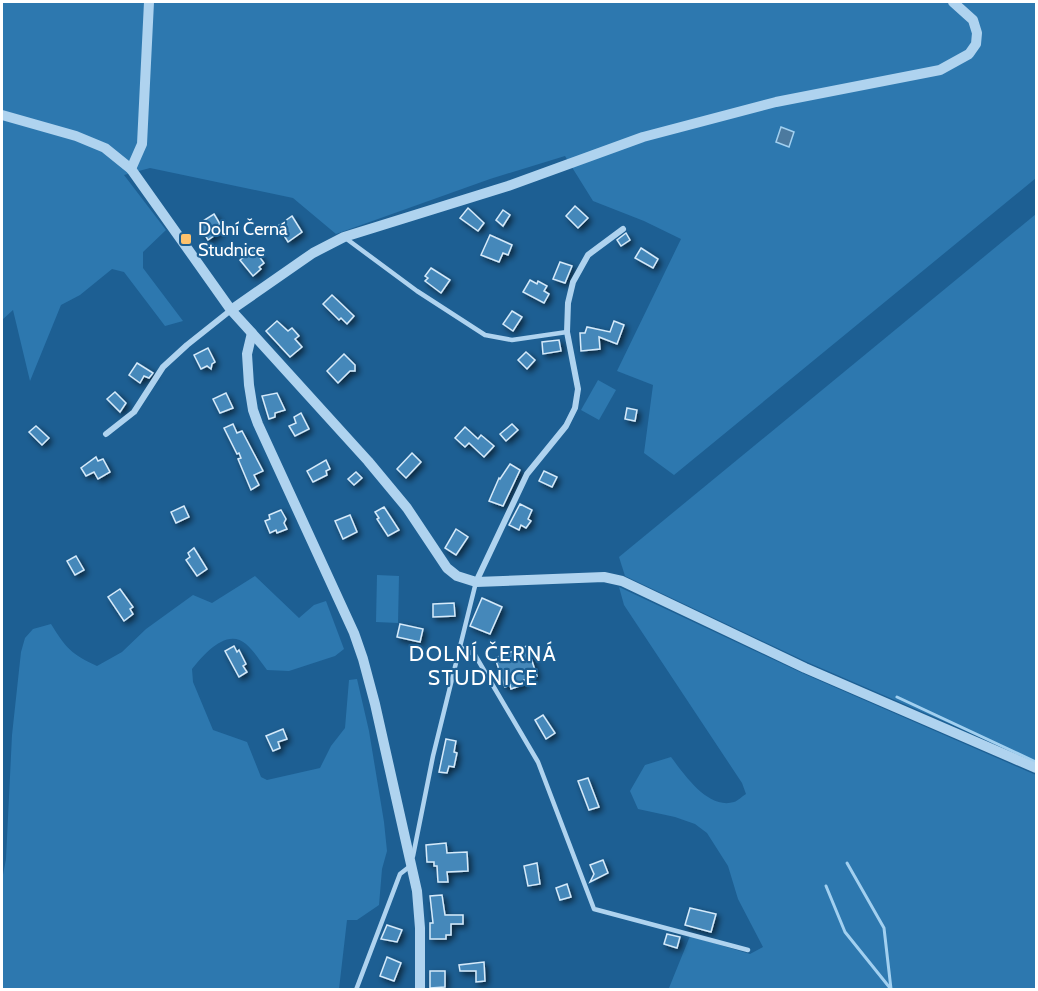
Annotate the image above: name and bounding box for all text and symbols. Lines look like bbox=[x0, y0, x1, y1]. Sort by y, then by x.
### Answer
place label: Dolní Černá Studnice bbox=[198, 218, 288, 261]
marker: Dolní Černá Studnice bbox=[179, 232, 193, 246]
district label: DOLNÍ ČERNÁ STUDNICE bbox=[409, 641, 557, 690]

